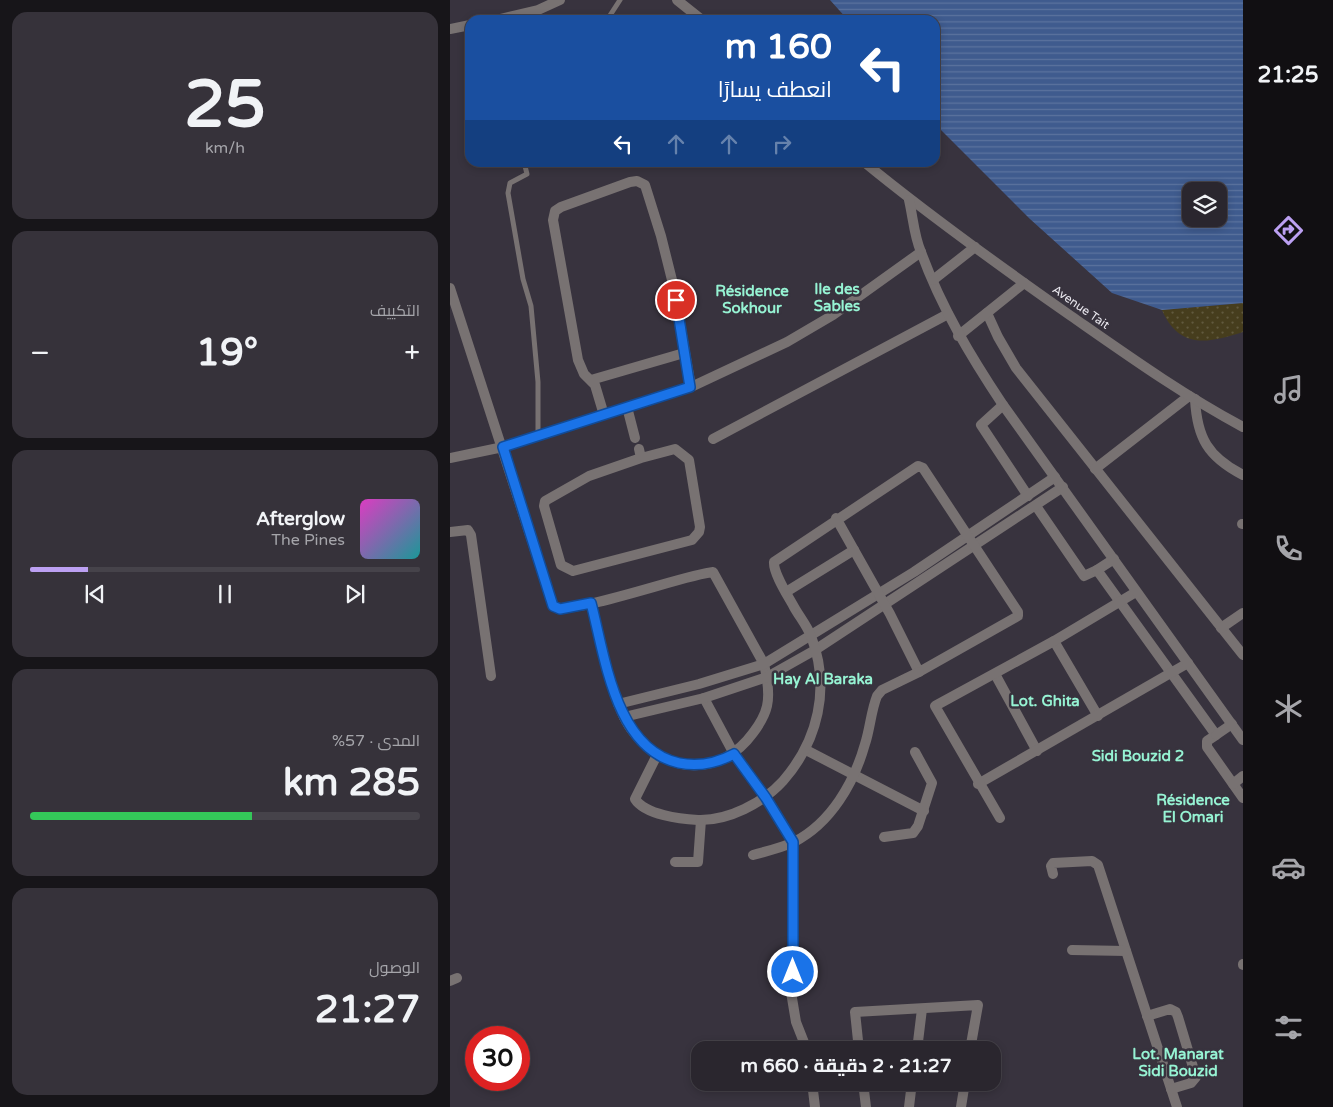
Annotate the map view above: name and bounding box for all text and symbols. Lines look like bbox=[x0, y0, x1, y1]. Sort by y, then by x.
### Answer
text: 160 m bbox=[725, 26, 832, 68]
icon: left bbox=[850, 35, 915, 100]
text: 21:25 bbox=[1258, 62, 1319, 88]
text: 25 bbox=[184, 66, 266, 145]
text: انعطف يسارًا bbox=[718, 77, 832, 103]
icon: left bbox=[609, 130, 637, 158]
icon: ahead bbox=[662, 130, 690, 158]
icon: ahead bbox=[715, 130, 743, 158]
icon: right bbox=[768, 130, 796, 158]
text: km/h bbox=[205, 138, 245, 158]
map controls bbox=[1182, 182, 1227, 227]
button: layers bbox=[1182, 182, 1227, 227]
icon: directions bbox=[1271, 213, 1306, 248]
pin bbox=[655, 279, 697, 321]
district label: Ile des Sables bbox=[814, 280, 860, 315]
district label: Résidence Sokhour bbox=[715, 282, 789, 317]
street label: Avenue Tait bbox=[1050, 282, 1113, 332]
icon: arrive bbox=[662, 286, 690, 314]
text: التكييف bbox=[370, 301, 420, 321]
text: 19° bbox=[196, 330, 258, 376]
text: − bbox=[30, 336, 50, 370]
text: + bbox=[404, 336, 420, 370]
icon: music bbox=[1271, 372, 1306, 407]
text: Afterglow bbox=[256, 508, 345, 530]
text: The Pines bbox=[271, 530, 345, 550]
icon: phone bbox=[1271, 531, 1306, 566]
icon: previous bbox=[81, 580, 109, 608]
icon: pause bbox=[211, 580, 239, 608]
icon: next bbox=[341, 580, 369, 608]
district label: Hay Al Baraka bbox=[773, 670, 873, 689]
icon: climate bbox=[1271, 691, 1306, 726]
district label: Lot. Ghita bbox=[1010, 692, 1080, 710]
text: المدى · 57% bbox=[332, 731, 420, 751]
district label: Sidi Bouzid 2 bbox=[1092, 747, 1184, 765]
text: 285 km bbox=[283, 760, 420, 806]
district label: Résidence El Omari bbox=[1156, 791, 1230, 826]
icon: car bbox=[1271, 850, 1306, 885]
position arrow bbox=[766, 945, 818, 997]
text: الوصول bbox=[369, 958, 420, 978]
text: 21:27 bbox=[315, 987, 420, 1033]
icon: filters bbox=[1271, 1010, 1306, 1045]
speed limit sign: 30 bbox=[465, 1026, 530, 1091]
district label: Lot. Manarat Sidi Bouzid bbox=[1132, 1045, 1224, 1080]
text: 21:27 · 2 دقيقة · 660 m bbox=[740, 1055, 952, 1077]

